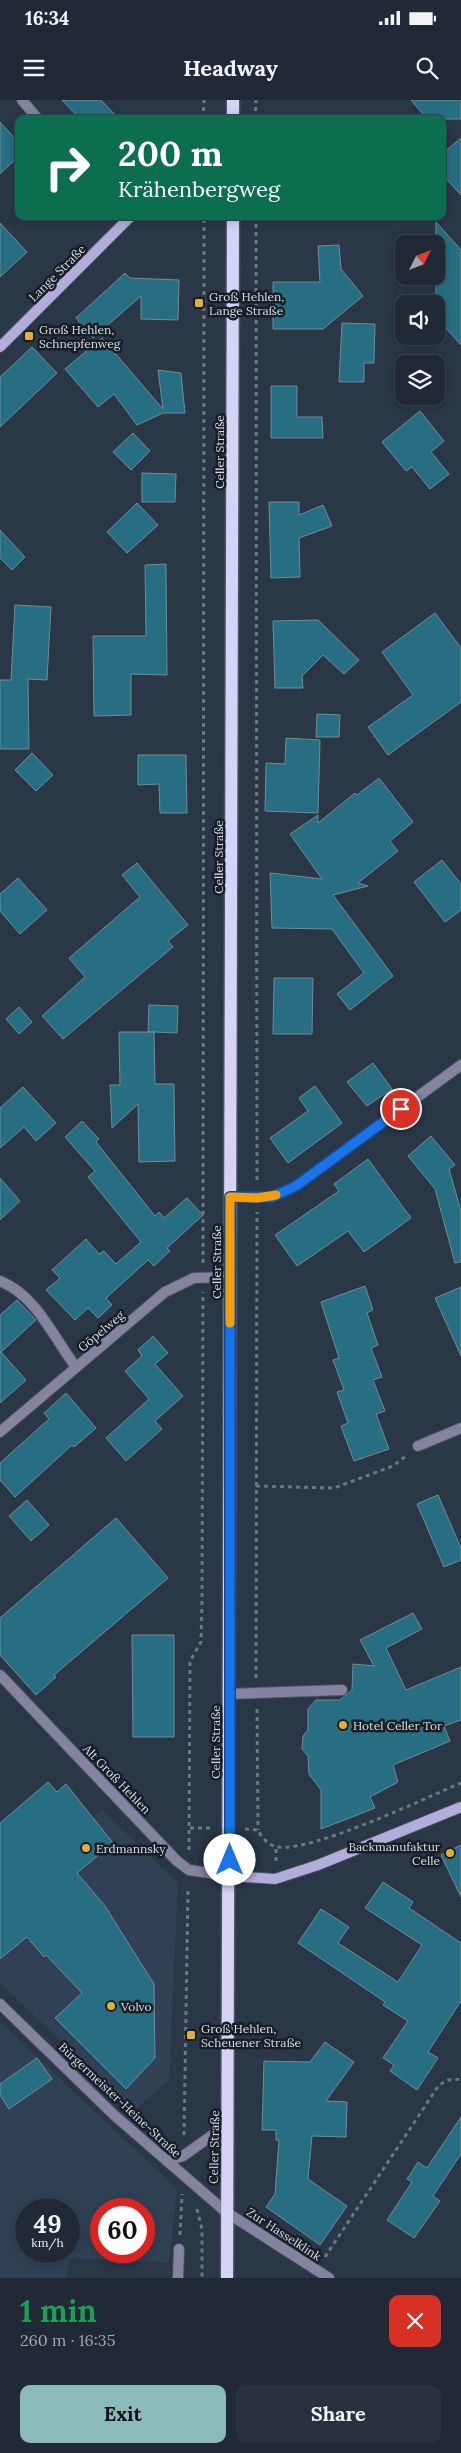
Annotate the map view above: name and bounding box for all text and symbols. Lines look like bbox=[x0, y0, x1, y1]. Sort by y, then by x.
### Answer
text: 16:34 bbox=[25, 6, 69, 30]
icon: menu bbox=[20, 54, 48, 82]
text: Headway bbox=[183, 54, 278, 82]
icon: search bbox=[413, 54, 441, 82]
text: 200 m bbox=[118, 131, 223, 176]
icon: right bbox=[35, 135, 100, 200]
text: Krähenbergweg bbox=[118, 175, 280, 203]
north arrow bbox=[395, 235, 445, 285]
map controls bbox=[395, 235, 445, 405]
street label: Lange Straße bbox=[25, 241, 89, 305]
place label: Groß Hehlen, Lange Straße bbox=[209, 289, 284, 318]
button: sound bbox=[395, 295, 445, 345]
marker: Groß Hehlen, Lange Straße bbox=[193, 297, 205, 309]
place label: Groß Hehlen, Schnepfenweg bbox=[39, 322, 121, 351]
marker: Groß Hehlen, Schnepfenweg bbox=[23, 330, 35, 342]
button: layers bbox=[395, 355, 445, 405]
street label: Celler Straße bbox=[212, 415, 227, 489]
street label: Celler Straße bbox=[211, 820, 226, 894]
pin bbox=[380, 1088, 422, 1130]
icon: arrive bbox=[387, 1095, 415, 1123]
street label: Celler Straße bbox=[209, 1225, 224, 1299]
street label: Göpelweg bbox=[75, 1307, 127, 1355]
street label: Celler Straße bbox=[208, 1705, 223, 1779]
place label: Hotel Celler Tor bbox=[353, 1718, 443, 1733]
marker: Hotel Celler Tor bbox=[337, 1719, 349, 1731]
street label: Alt Groß Hehlen bbox=[79, 1740, 154, 1817]
position arrow bbox=[203, 1833, 255, 1885]
place label: Backmanufaktur Celle bbox=[348, 1839, 441, 1868]
place label: Erdmannsky bbox=[96, 1841, 166, 1856]
marker: Erdmannsky bbox=[80, 1842, 92, 1854]
marker: Backmanufaktur Celle bbox=[444, 1847, 456, 1859]
place label: Volvo bbox=[120, 1999, 152, 2014]
marker: Volvo bbox=[105, 2000, 117, 2012]
place label: Groß Hehlen, Scheuener Straße bbox=[201, 2021, 302, 2050]
marker: Groß Hehlen, Scheuener Straße bbox=[185, 2029, 197, 2041]
street label: Bürgermeister-Heine-Straße bbox=[56, 2039, 185, 2161]
street label: Celler Straße bbox=[206, 2110, 222, 2184]
speed limit sign: 60 bbox=[90, 2198, 155, 2263]
street label: Zur Hasselklink bbox=[244, 2204, 325, 2264]
text: 49 bbox=[33, 2208, 62, 2240]
text: km/h bbox=[31, 2235, 64, 2250]
text: 1 min bbox=[20, 2292, 97, 2330]
button: close bbox=[389, 2295, 441, 2347]
text: 260 m · 16:35 bbox=[20, 2330, 115, 2350]
button: Exit bbox=[20, 2385, 226, 2443]
button: Share bbox=[236, 2385, 441, 2443]

